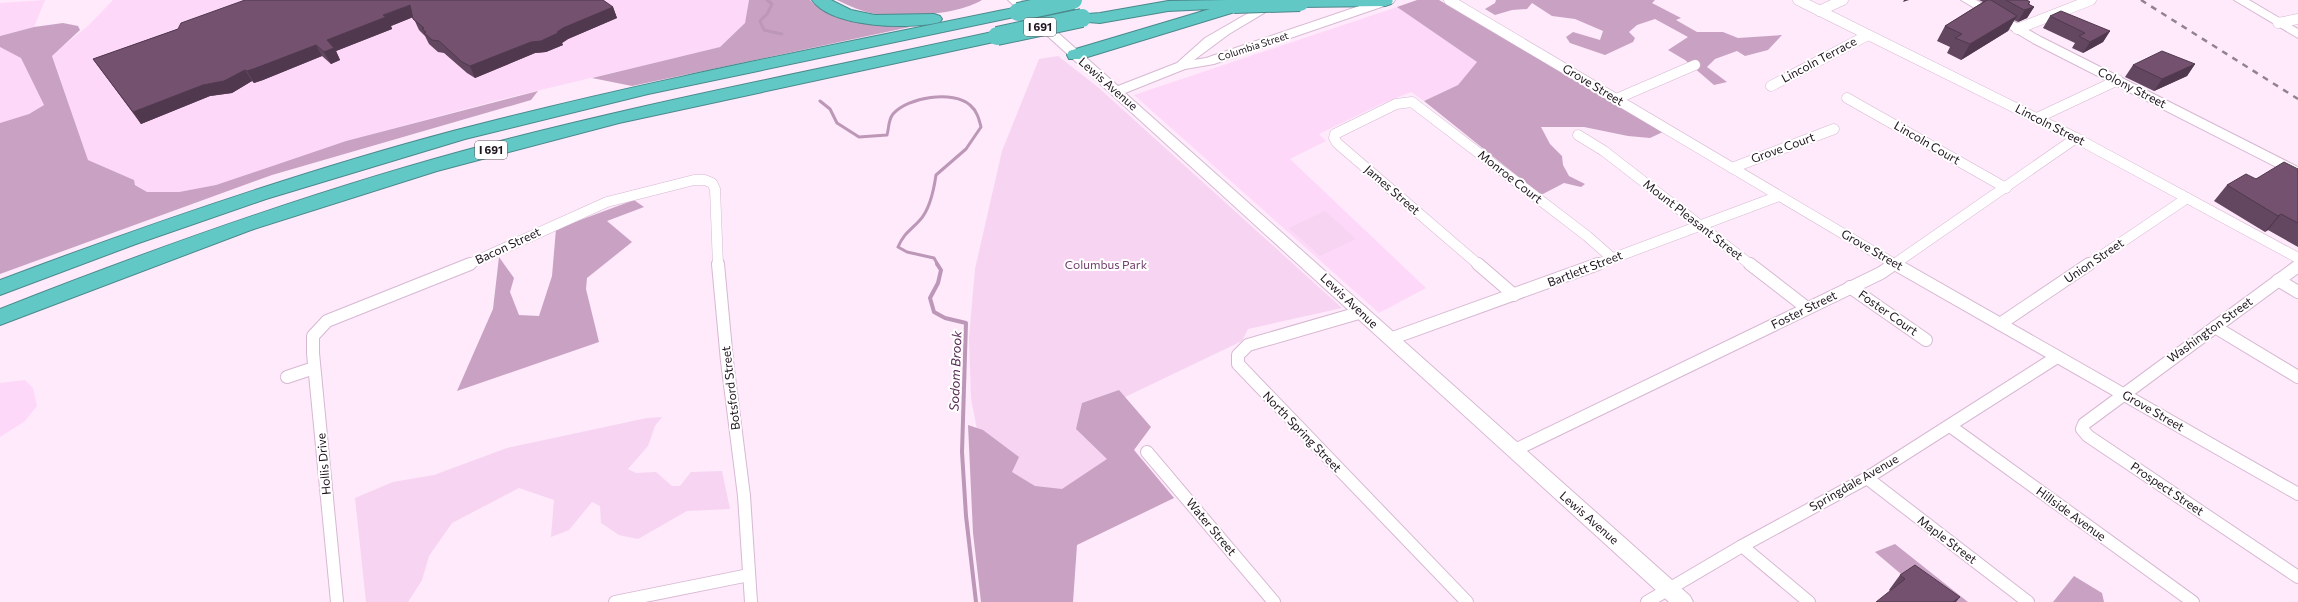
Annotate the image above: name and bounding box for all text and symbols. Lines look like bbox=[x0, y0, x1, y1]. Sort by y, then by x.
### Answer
road number: I 691 bbox=[1024, 18, 1056, 36]
street label: Columbia Street bbox=[1216, 29, 1290, 63]
street label: Lincoln Terrace bbox=[1778, 33, 1859, 85]
street label: Lewis Avenue bbox=[1076, 54, 1141, 113]
street label: Grove Street bbox=[1560, 60, 1627, 108]
street label: Colony Street bbox=[2096, 64, 2169, 110]
street label: Lincoln Street bbox=[2013, 101, 2088, 148]
street label: Lincoln Court bbox=[1892, 118, 1963, 167]
street label: Grove Court bbox=[1749, 129, 1816, 165]
road number: I 691 bbox=[475, 141, 507, 159]
street label: Monroe Court bbox=[1476, 147, 1546, 206]
street label: James Street bbox=[1362, 162, 1423, 218]
street label: Mount Pleasant Street bbox=[1641, 176, 1746, 262]
street label: Bacon Street bbox=[473, 224, 542, 266]
street label: Grove Street bbox=[1839, 226, 1906, 272]
street label: Union Street bbox=[2061, 235, 2126, 285]
street label: Bartlett Street bbox=[1545, 247, 1624, 289]
park label: Columbus Park bbox=[1065, 257, 1148, 271]
street label: Lewis Avenue bbox=[1318, 270, 1381, 330]
street label: Foster Street bbox=[1768, 287, 1839, 331]
street label: Foster Court bbox=[1856, 287, 1921, 338]
street label: Washington Street bbox=[2164, 294, 2255, 365]
water label: Sodom Brook bbox=[946, 330, 964, 411]
street label: Botsford Street bbox=[718, 345, 742, 431]
street label: Grove Street bbox=[2120, 387, 2187, 433]
street label: North Spring Street bbox=[1261, 388, 1345, 475]
street label: Hollis Drive bbox=[313, 433, 333, 496]
street label: Springdale Avenue bbox=[1807, 451, 1900, 513]
street label: Prospect Street bbox=[2128, 459, 2207, 518]
street label: Hillside Avenue bbox=[2034, 483, 2109, 543]
street label: Lewis Avenue bbox=[1557, 488, 1622, 547]
street label: Water Street bbox=[1184, 495, 1240, 558]
street label: Maple Street bbox=[1915, 512, 1980, 566]

